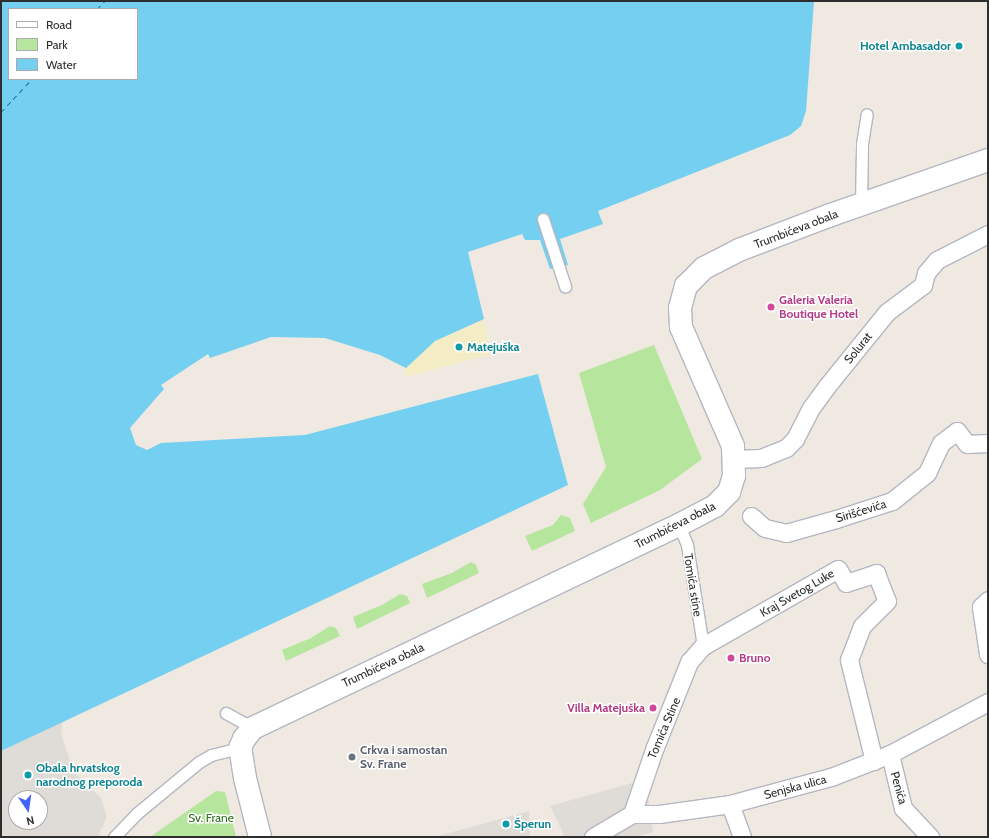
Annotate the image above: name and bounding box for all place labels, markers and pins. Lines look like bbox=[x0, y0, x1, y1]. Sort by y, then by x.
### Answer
place label: Hotel Ambasador bbox=[860, 39, 951, 53]
marker: Hotel Ambasador bbox=[954, 41, 964, 51]
place label: Galeria Valeria Boutique Hotel bbox=[779, 293, 858, 321]
marker: Galeria Valeria Boutique Hotel bbox=[766, 302, 776, 312]
place label: Matejuška bbox=[467, 340, 519, 354]
marker: Matejuška bbox=[454, 342, 464, 352]
place label: Bruno bbox=[739, 651, 770, 665]
marker: Bruno bbox=[726, 653, 736, 663]
place label: Villa Matejuška bbox=[567, 701, 645, 715]
marker: Villa Matejuška bbox=[648, 703, 658, 713]
place label: Crkva i samostan Sv. Frane bbox=[360, 743, 447, 771]
marker: Crkva i samostan Sv. Frane bbox=[347, 752, 357, 762]
place label: Obala hrvatskog narodnog preporoda bbox=[36, 761, 142, 789]
marker: Obala hrvatskog narodnog preporoda bbox=[23, 770, 33, 780]
place label: Šperun bbox=[514, 817, 551, 831]
marker: Šperun bbox=[501, 819, 511, 829]

